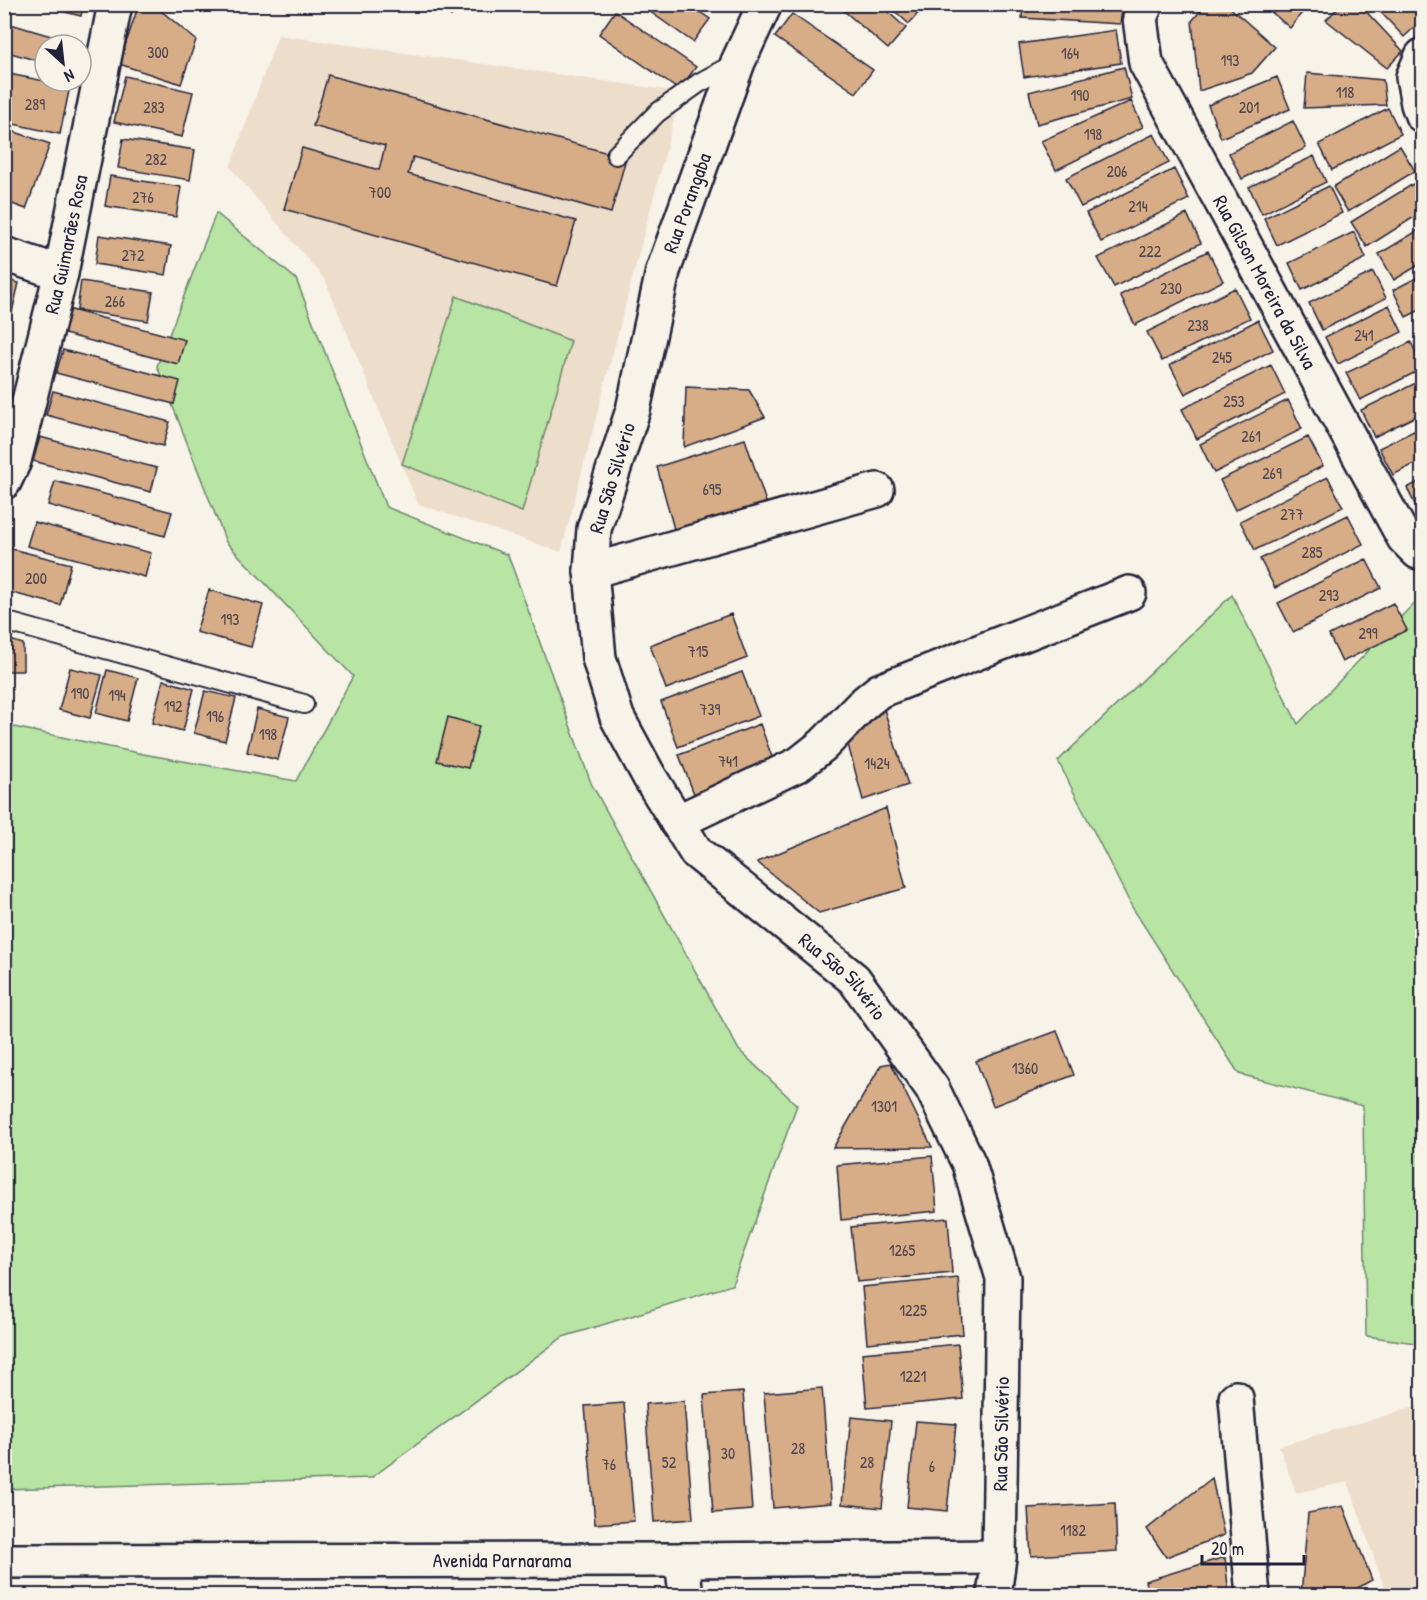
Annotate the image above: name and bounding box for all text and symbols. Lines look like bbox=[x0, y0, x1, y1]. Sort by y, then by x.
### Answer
north arrow bbox=[33, 33, 93, 93]
house number: 300 bbox=[147, 41, 169, 63]
house number: 164 bbox=[1061, 42, 1079, 64]
house number: 193 bbox=[1221, 49, 1239, 71]
text: N bbox=[61, 65, 79, 88]
house number: 118 bbox=[1336, 81, 1354, 103]
house number: 190 bbox=[1071, 84, 1089, 106]
house number: 289 bbox=[25, 93, 45, 115]
house number: 283 bbox=[143, 96, 165, 118]
house number: 201 bbox=[1239, 96, 1259, 118]
house number: 198 bbox=[1084, 123, 1102, 145]
house number: 282 bbox=[145, 148, 167, 170]
street label: Rua Porangaba bbox=[656, 149, 717, 257]
house number: 206 bbox=[1106, 160, 1128, 182]
street label: Rua Guimarães Rosa bbox=[37, 172, 93, 317]
house number: 700 bbox=[369, 181, 391, 203]
house number: 276 bbox=[132, 186, 154, 208]
street label: Rua Gilson Moreira da Silva bbox=[1207, 190, 1324, 374]
house number: 214 bbox=[1128, 195, 1148, 217]
house number: 222 bbox=[1139, 240, 1162, 262]
house number: 272 bbox=[122, 244, 145, 266]
house number: 230 bbox=[1160, 277, 1182, 299]
house number: 266 bbox=[105, 290, 125, 312]
house number: 238 bbox=[1187, 314, 1209, 336]
house number: 241 bbox=[1354, 324, 1374, 346]
house number: 245 bbox=[1212, 346, 1232, 368]
house number: 253 bbox=[1223, 390, 1245, 412]
street label: Rua São Silvério bbox=[582, 419, 641, 536]
house number: 261 bbox=[1241, 425, 1261, 447]
house number: 269 bbox=[1262, 462, 1282, 484]
house number: 695 bbox=[702, 478, 722, 500]
house number: 277 bbox=[1280, 503, 1304, 525]
house number: 285 bbox=[1301, 541, 1323, 563]
house number: 200 bbox=[25, 567, 47, 589]
house number: 293 bbox=[1319, 584, 1339, 606]
house number: 193 bbox=[221, 608, 239, 630]
house number: 299 bbox=[1358, 622, 1378, 644]
house number: 715 bbox=[688, 640, 708, 662]
house number: 190 bbox=[71, 682, 89, 704]
house number: 194 bbox=[108, 684, 126, 706]
house number: 192 bbox=[163, 695, 183, 717]
house number: 739 bbox=[700, 698, 721, 720]
house number: 196 bbox=[206, 705, 224, 727]
house number: 198 bbox=[259, 723, 277, 745]
house number: 741 bbox=[718, 750, 738, 772]
house number: 1424 bbox=[864, 752, 890, 774]
street label: Rua São Silvério bbox=[794, 926, 893, 1025]
house number: 1360 bbox=[1012, 1057, 1038, 1079]
house number: 1301 bbox=[871, 1095, 897, 1117]
house number: 1265 bbox=[889, 1239, 915, 1261]
house number: 1225 bbox=[899, 1299, 927, 1321]
house number: 1221 bbox=[900, 1365, 926, 1387]
street label: Rua São Silvério bbox=[986, 1377, 1015, 1491]
house number: 28 bbox=[791, 1437, 805, 1459]
house number: 30 bbox=[721, 1442, 735, 1464]
house number: 52 bbox=[662, 1451, 677, 1473]
house number: 28 bbox=[860, 1451, 874, 1473]
house number: 76 bbox=[602, 1453, 616, 1475]
house number: 6 bbox=[929, 1455, 935, 1477]
house number: 1182 bbox=[1060, 1519, 1087, 1541]
scale bar bbox=[1202, 1528, 1304, 1566]
text: 20 m bbox=[1211, 1536, 1244, 1561]
street label: Avenida Parnarama bbox=[433, 1546, 571, 1573]

